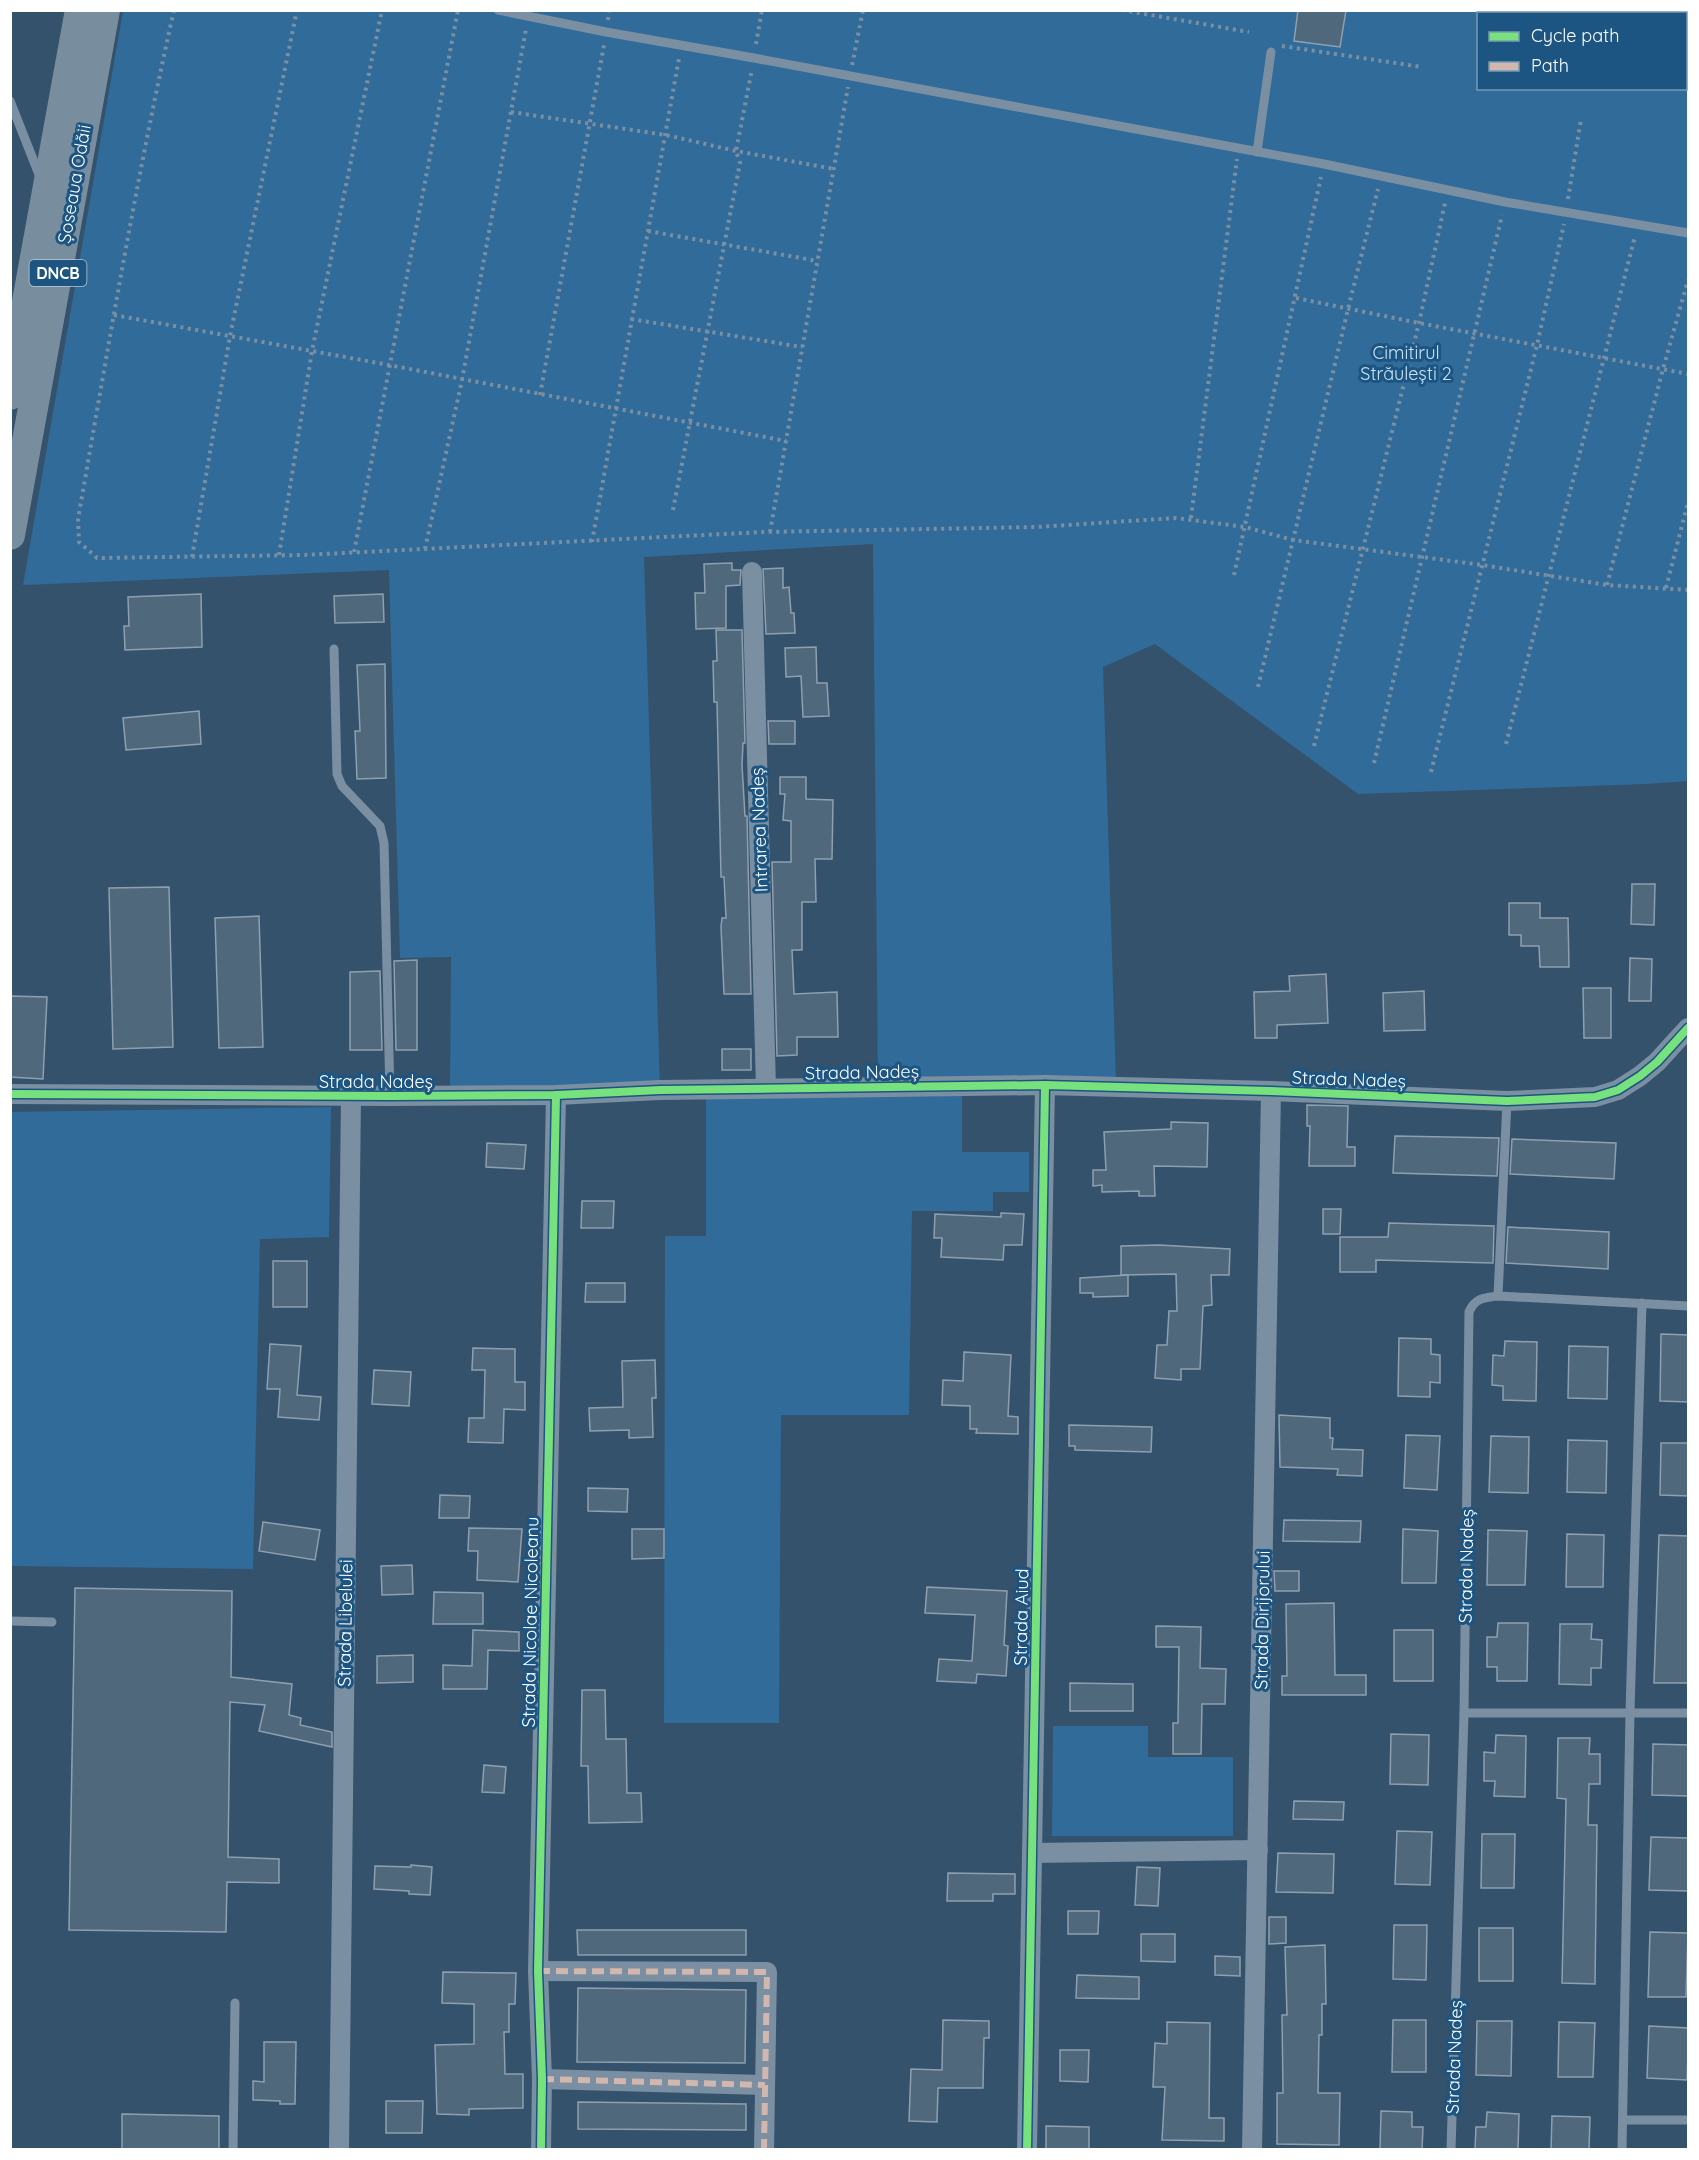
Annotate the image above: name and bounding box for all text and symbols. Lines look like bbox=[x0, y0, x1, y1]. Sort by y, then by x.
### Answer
legend bbox=[1477, 12, 1687, 90]
text: Cycle path bbox=[1531, 24, 1619, 47]
text: Path bbox=[1531, 54, 1569, 77]
street label: Șoseaua Odăii bbox=[52, 123, 96, 245]
road number: DNCB bbox=[29, 260, 86, 286]
park label: Cimitirul Străulești 2 bbox=[1360, 341, 1452, 385]
street label: Intrarea Nadeș bbox=[745, 767, 773, 893]
street label: Strada Nadeș bbox=[805, 1060, 919, 1084]
street label: Strada Nadeș bbox=[1292, 1066, 1406, 1092]
street label: Strada Nadeș bbox=[319, 1070, 433, 1093]
street label: Strada Nadeș bbox=[1454, 1509, 1478, 1623]
street label: Strada Nicolae Nicoleanu bbox=[517, 1516, 543, 1728]
street label: Strada Dirijorului bbox=[1249, 1550, 1275, 1690]
street label: Strada Libelulei bbox=[332, 1559, 358, 1687]
street label: Strada Aiud bbox=[1009, 1568, 1033, 1666]
street label: Strada Nadeș bbox=[1441, 2000, 1467, 2114]

